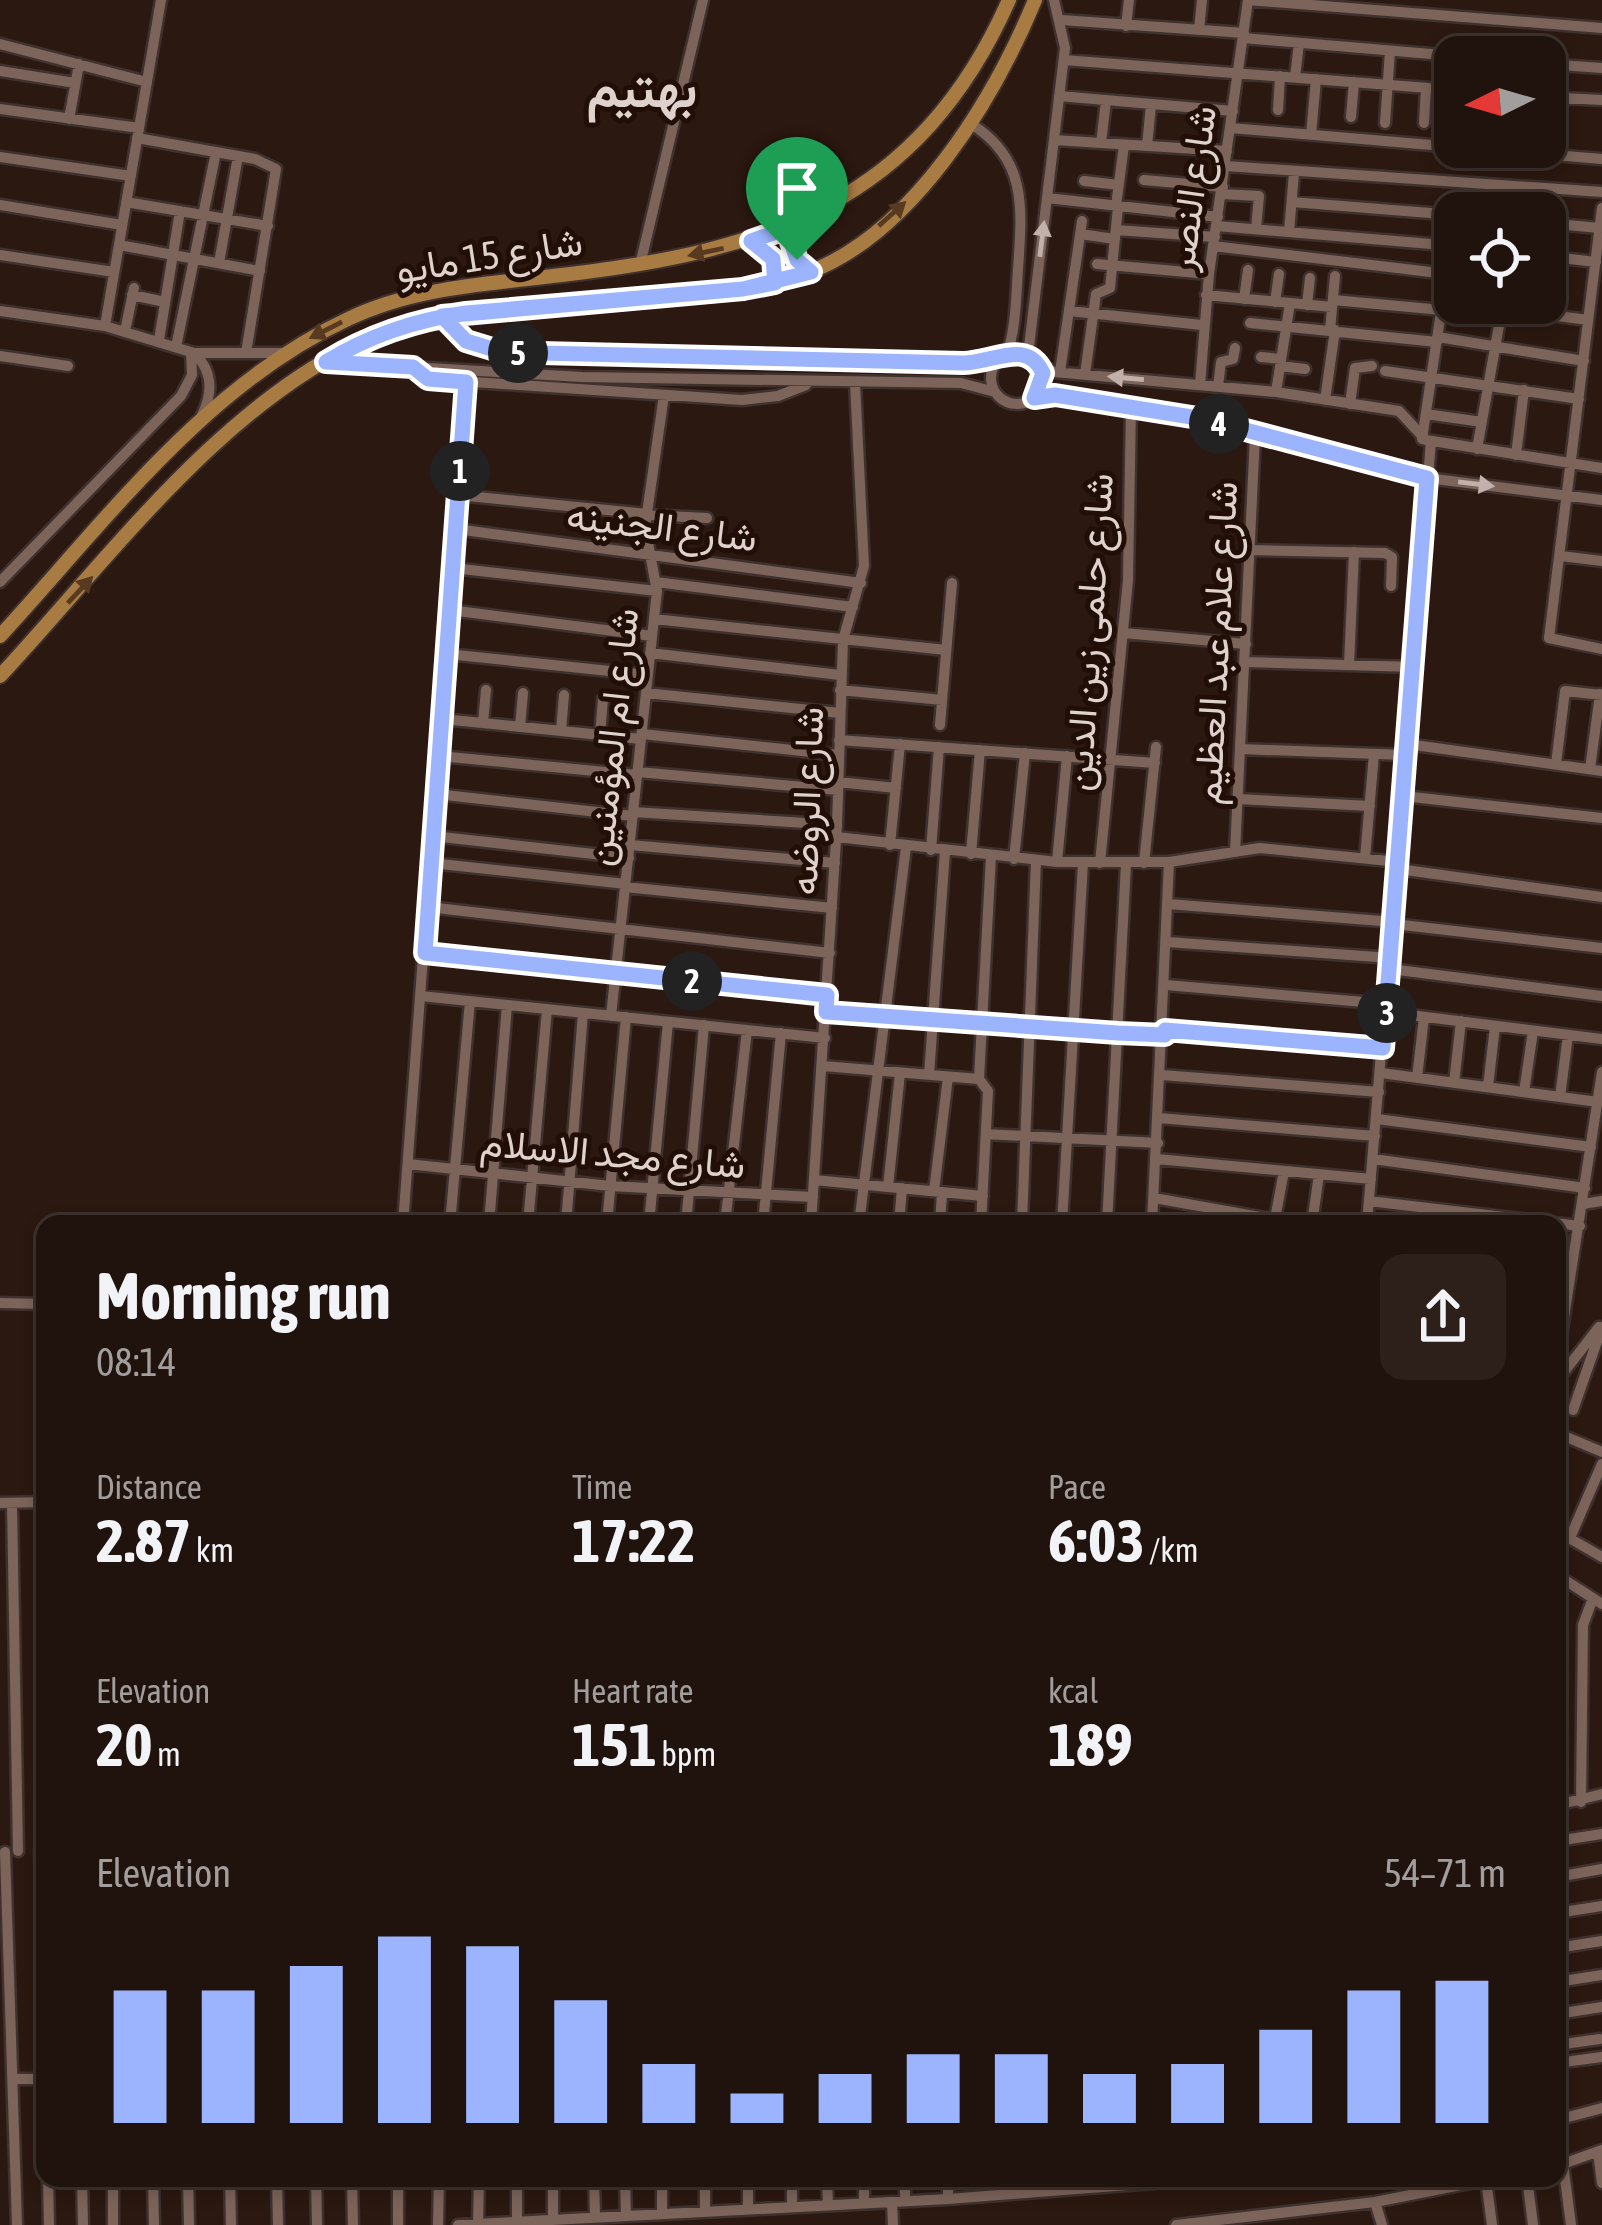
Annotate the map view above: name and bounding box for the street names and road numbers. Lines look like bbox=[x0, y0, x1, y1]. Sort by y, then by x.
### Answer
street label: شارع النصر bbox=[1158, 103, 1229, 275]
street label: شارع 15 مايو bbox=[393, 219, 586, 296]
street label: شارع حلمى زين الدين bbox=[1055, 471, 1126, 793]
street label: شارع علام عبد العظيم bbox=[1185, 480, 1250, 806]
street label: شارع الجنينه bbox=[564, 493, 760, 564]
street label: شارع ام المؤمنين bbox=[576, 606, 651, 869]
street label: شارع الروضه bbox=[781, 706, 836, 896]
street label: شارع مجد الاسلام bbox=[478, 1119, 747, 1191]

